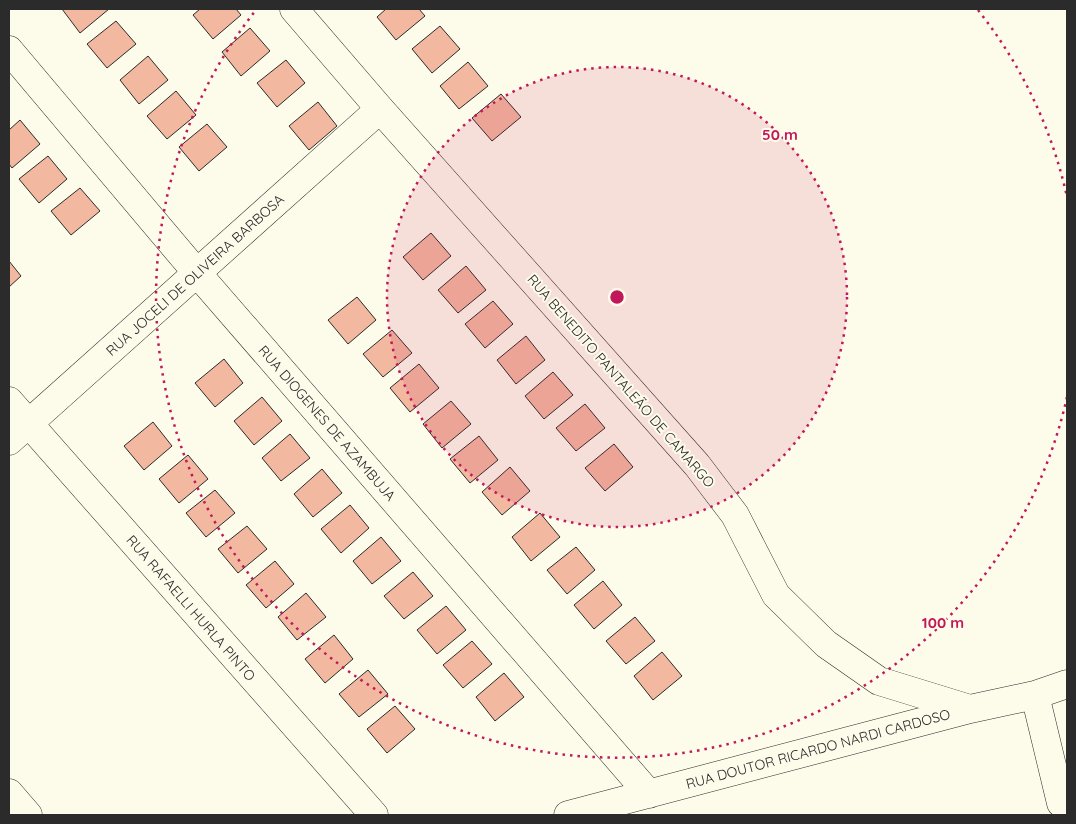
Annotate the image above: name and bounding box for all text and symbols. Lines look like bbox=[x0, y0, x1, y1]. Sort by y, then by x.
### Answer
text: 50 m bbox=[762, 125, 798, 144]
street label: RUA JOCELI DE OLIVEIRA BARBOSA bbox=[102, 190, 288, 360]
street label: RUA BENEDITO PANTALEÃO DE CAMARGO bbox=[523, 271, 719, 492]
centre of rings bbox=[608, 288, 626, 306]
street label: RUA DIOGENES DE AZAMBUJA bbox=[255, 342, 399, 504]
street label: RUA RAFAELLI HURLA PINTO bbox=[123, 531, 260, 685]
text: 100 m bbox=[922, 613, 964, 632]
street label: RUA DOUTOR RICARDO NARDI CARDOSO bbox=[684, 705, 952, 793]

